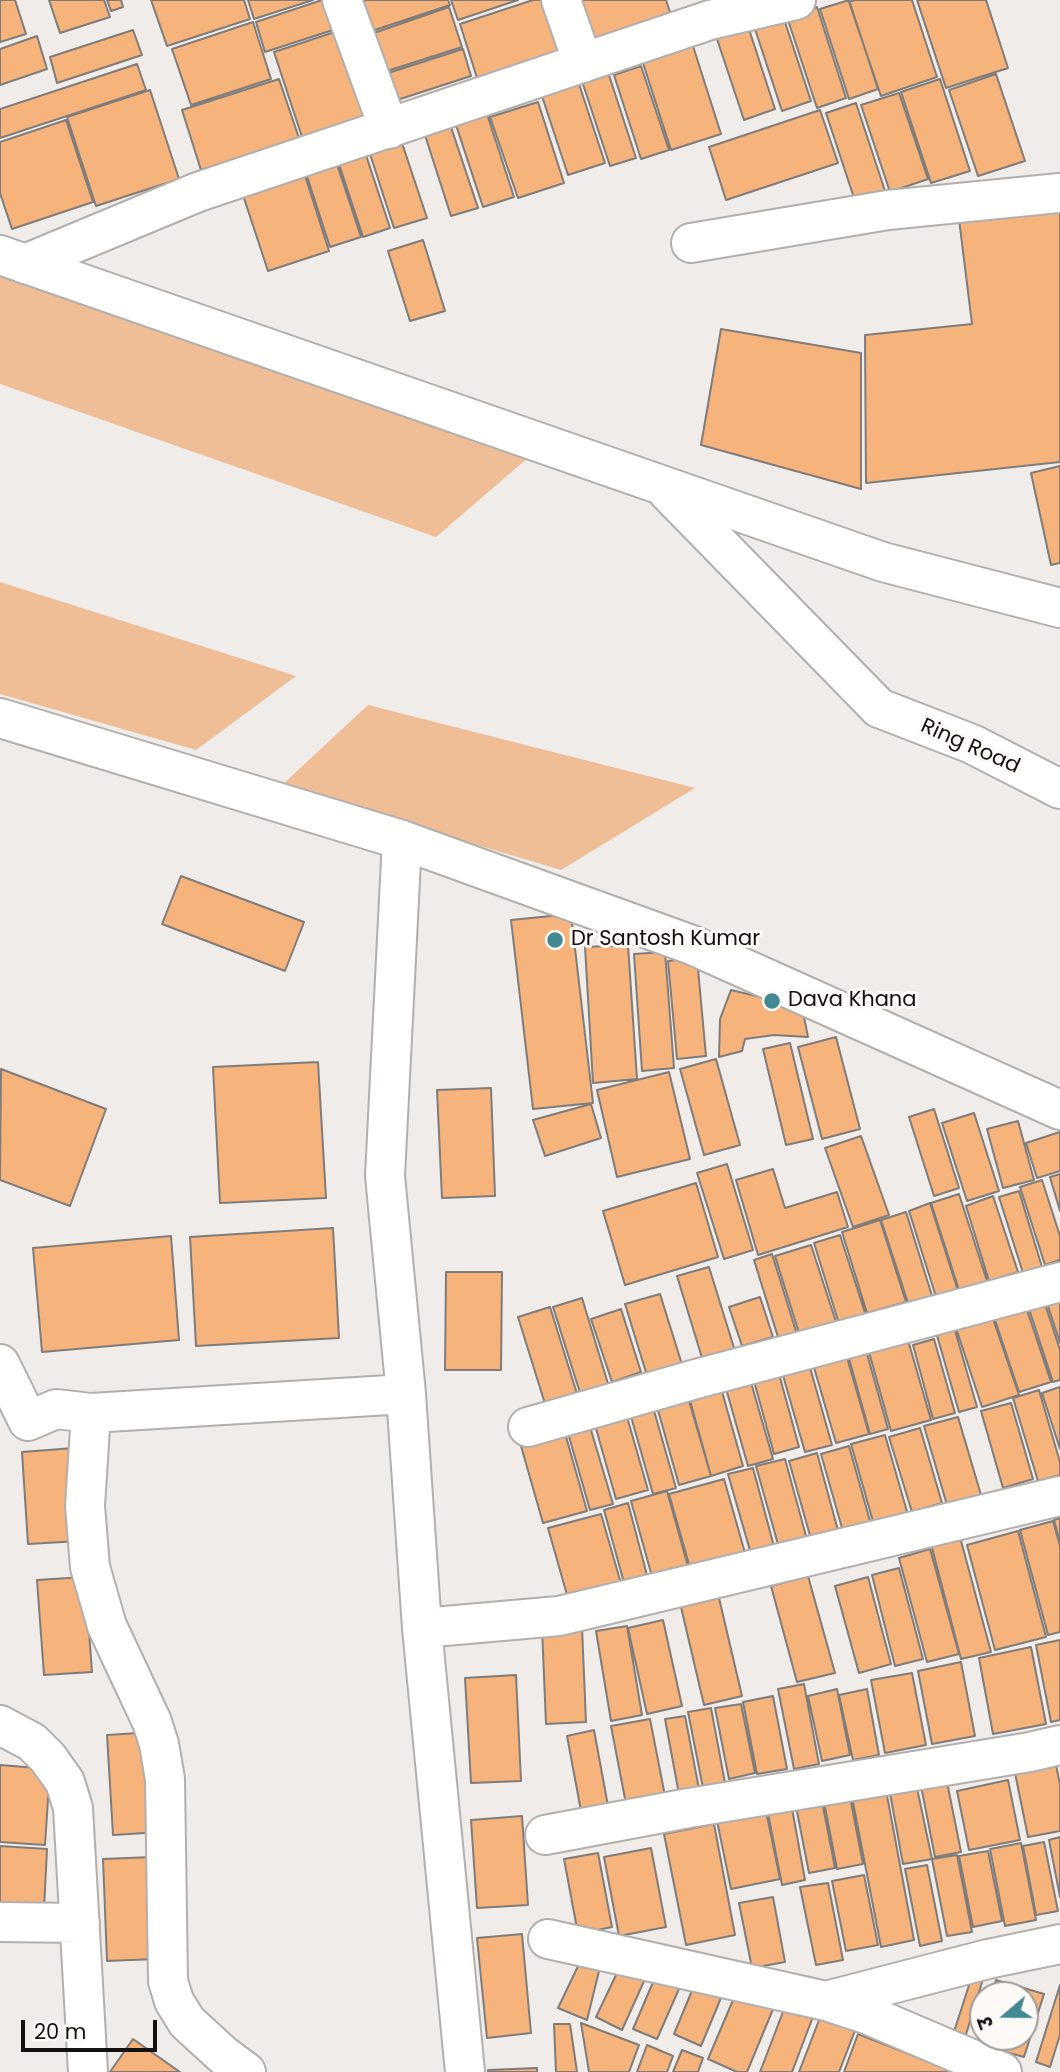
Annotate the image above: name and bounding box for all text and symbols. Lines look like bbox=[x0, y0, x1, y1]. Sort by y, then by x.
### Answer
street label: Ring Road bbox=[917, 714, 1023, 780]
place label: Dr Santosh Kumar bbox=[571, 927, 760, 953]
marker: Dr Santosh Kumar bbox=[545, 930, 565, 950]
place label: Dava Khana bbox=[788, 988, 916, 1014]
marker: Dava Khana bbox=[762, 991, 782, 1011]
north arrow bbox=[969, 1981, 1039, 2051]
scale bar bbox=[24, 2006, 161, 2050]
text: उ bbox=[971, 2013, 1000, 2032]
text: 20 m bbox=[34, 2017, 87, 2046]

